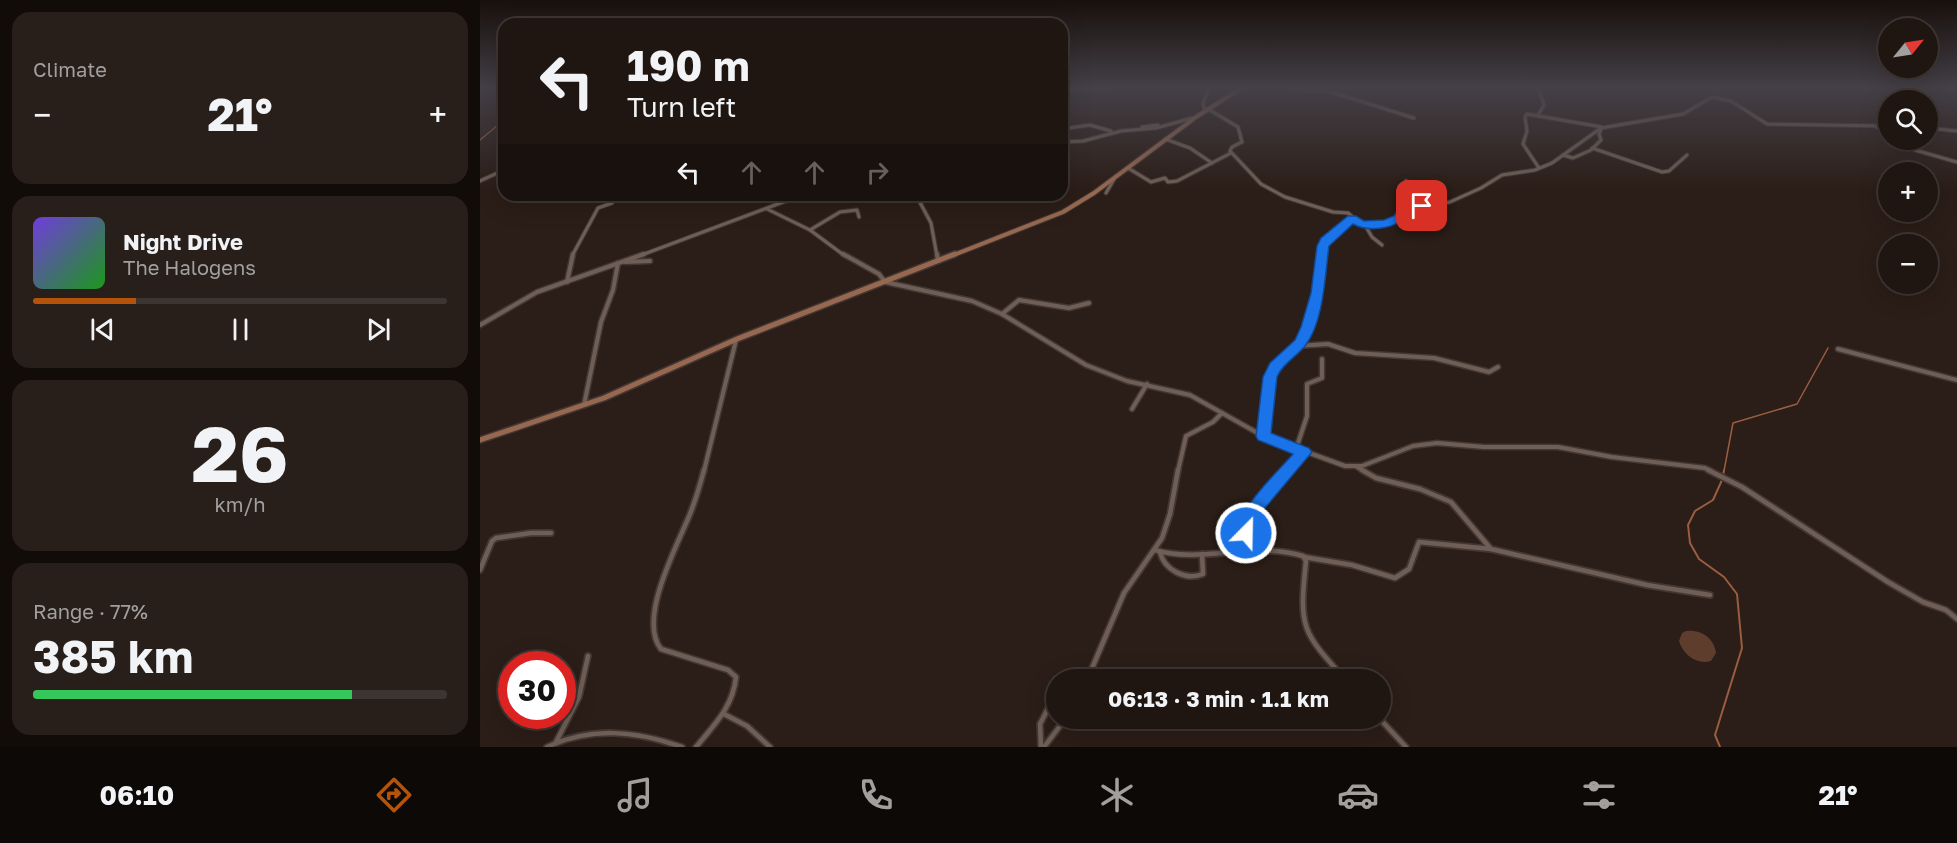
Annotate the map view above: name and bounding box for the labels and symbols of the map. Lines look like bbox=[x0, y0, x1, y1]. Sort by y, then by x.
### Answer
north arrow bbox=[1878, 18, 1938, 78]
pin bbox=[1396, 180, 1447, 231]
position arrow bbox=[1214, 501, 1278, 565]
speed limit sign: 30 bbox=[498, 651, 576, 729]

